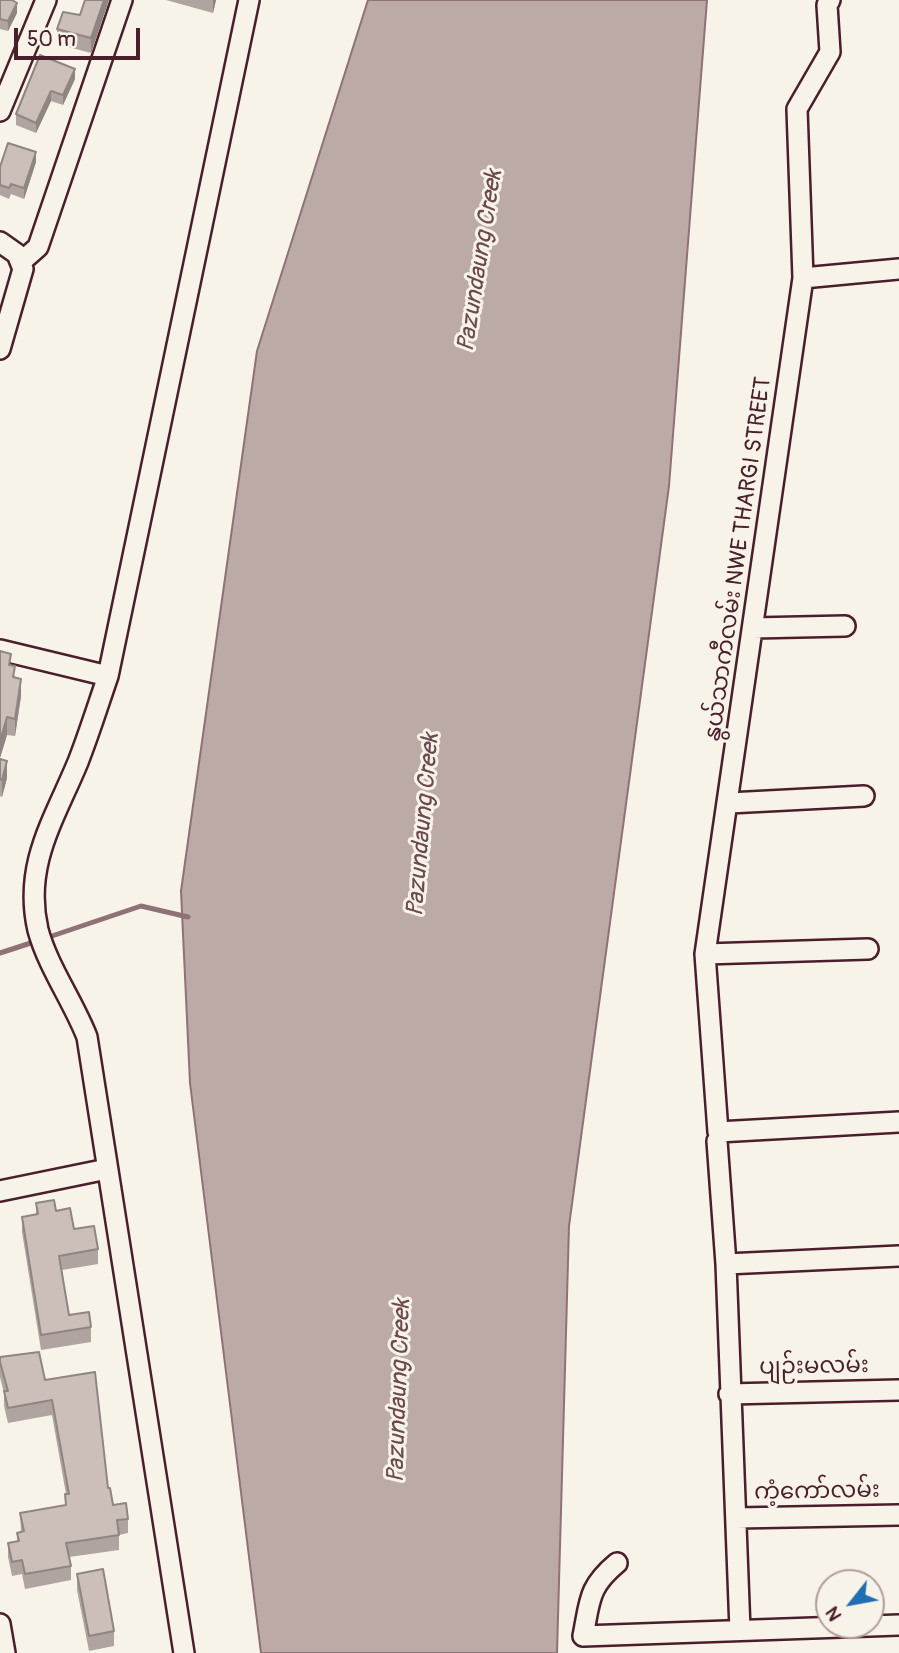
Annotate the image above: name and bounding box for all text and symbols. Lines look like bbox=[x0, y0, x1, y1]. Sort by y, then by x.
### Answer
scale bar bbox=[18, 14, 144, 58]
text: 50 m bbox=[27, 26, 76, 53]
water label: Pazundaung Creek bbox=[452, 168, 510, 354]
street label: နွယ်သာကီလမ်း NWE THARGI STREET bbox=[700, 375, 778, 743]
water label: Pazundaung Creek bbox=[402, 732, 446, 918]
water label: Pazundaung Creek bbox=[382, 1299, 418, 1483]
street label: ပျဉ်းမလမ်း bbox=[759, 1352, 869, 1382]
street label: ကံ့ကော်လမ်း bbox=[754, 1477, 880, 1507]
north arrow bbox=[815, 1569, 885, 1639]
text: N bbox=[820, 1602, 847, 1625]

